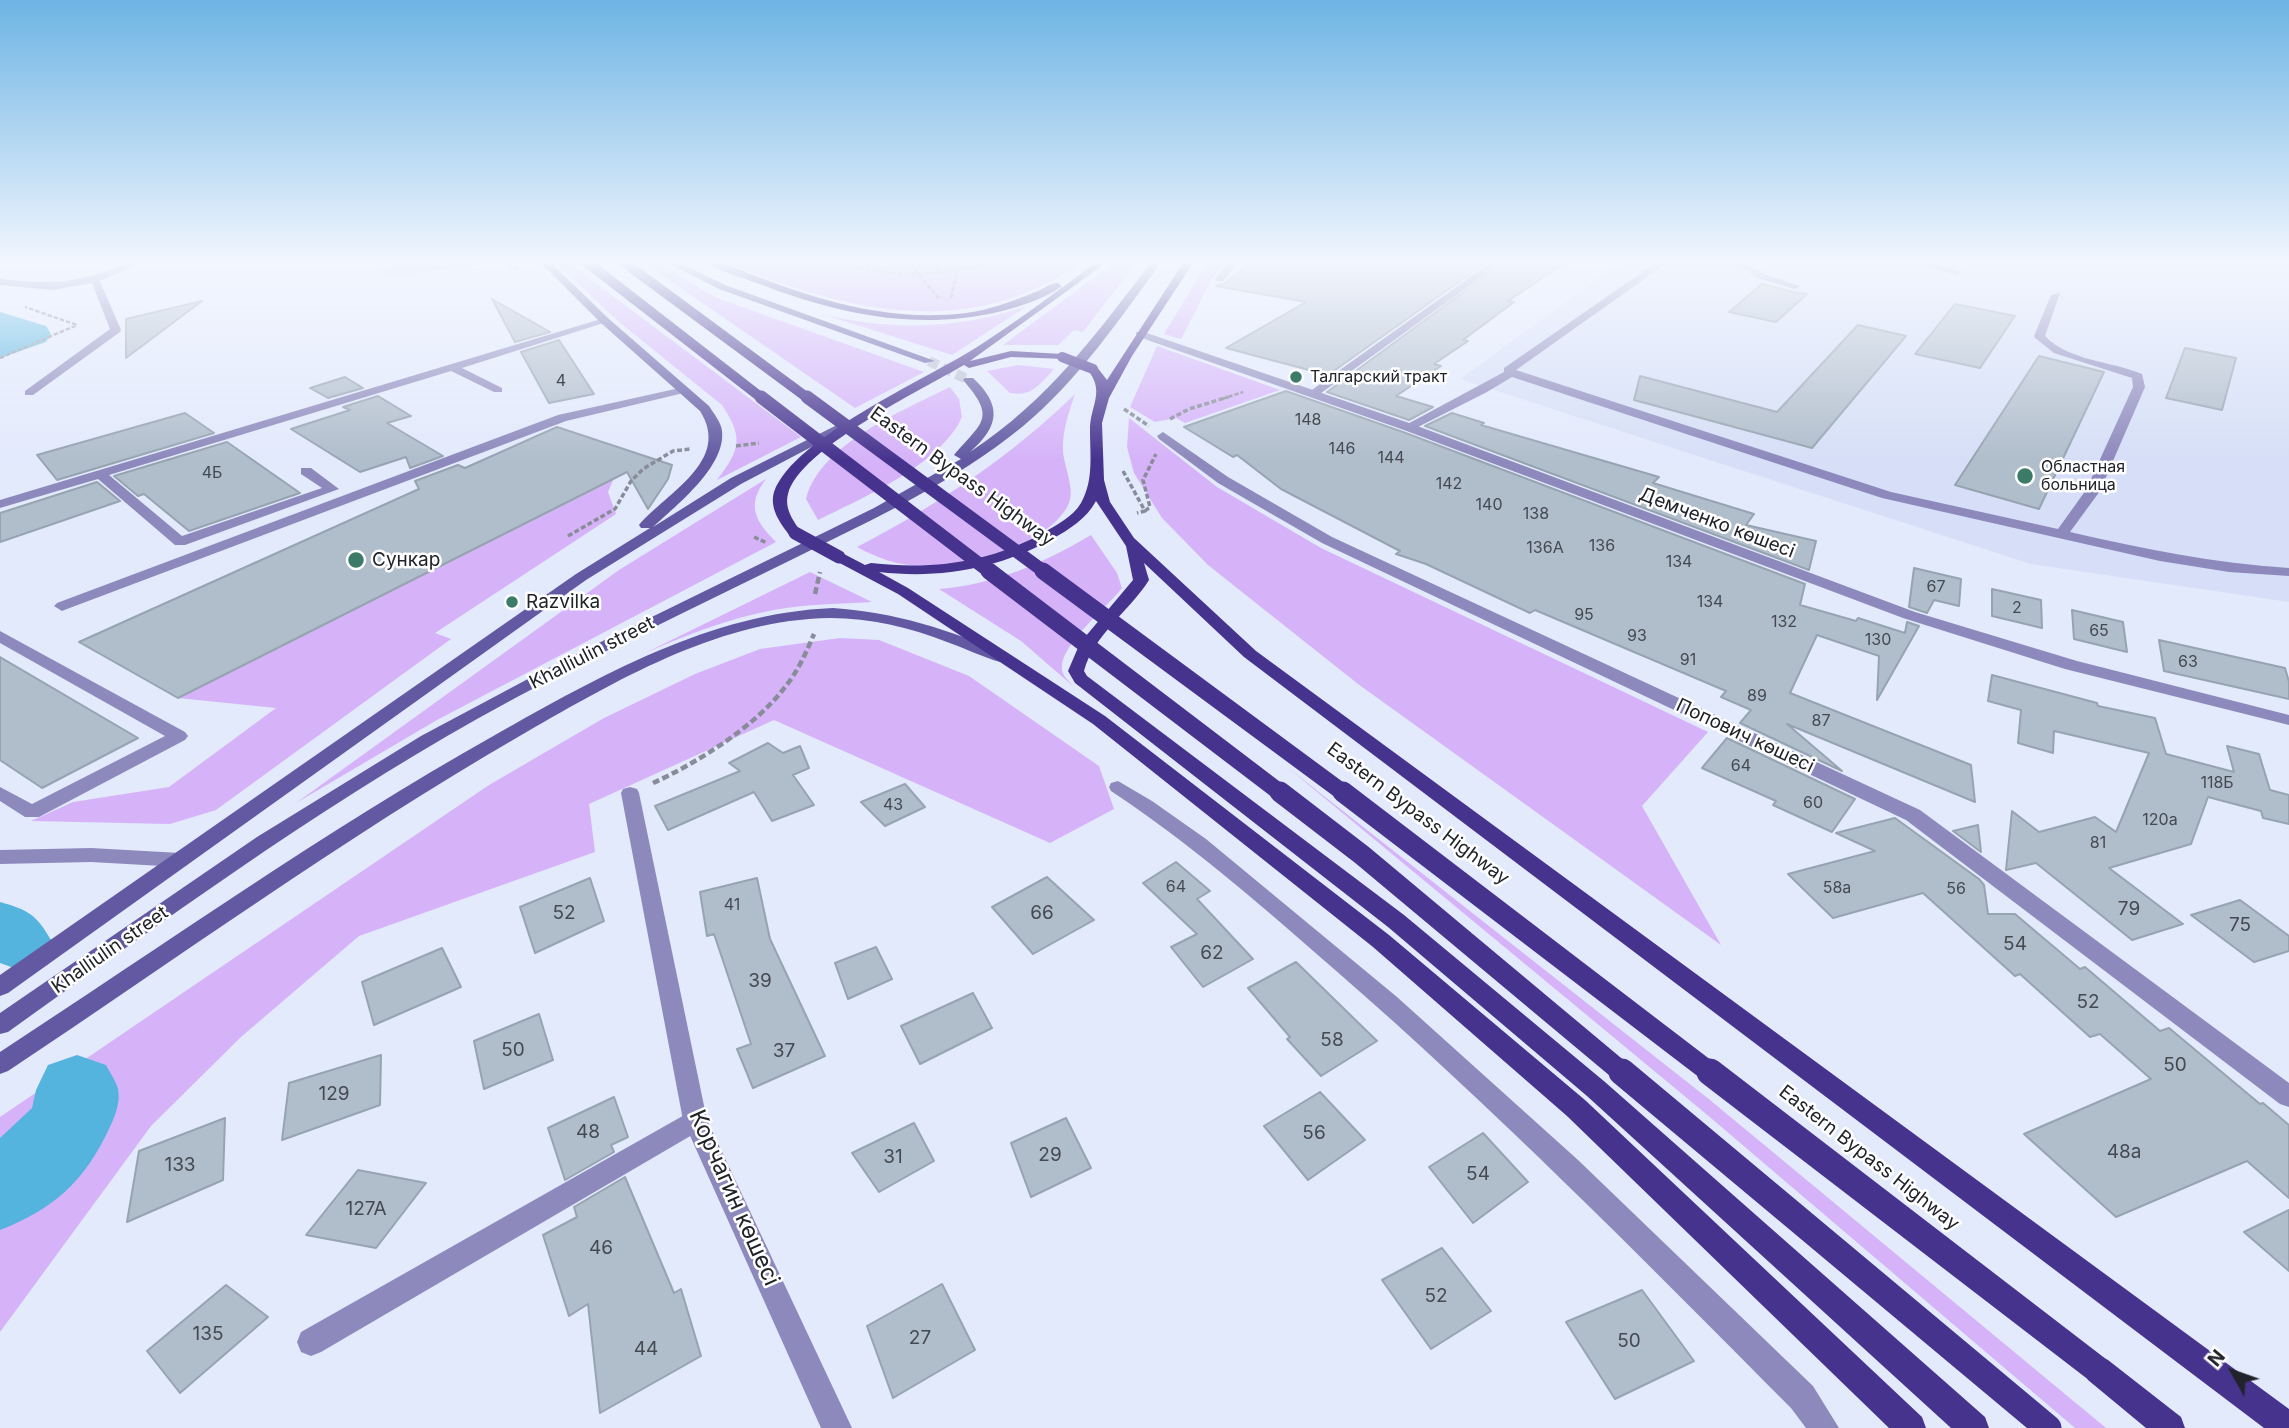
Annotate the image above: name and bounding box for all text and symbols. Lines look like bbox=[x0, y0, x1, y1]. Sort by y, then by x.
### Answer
place label: Талгарский тракт bbox=[1310, 367, 1447, 387]
marker: Талгарский тракт bbox=[1288, 369, 1304, 385]
house number: 4 bbox=[556, 371, 566, 391]
street label: Eastern Bypass Highway bbox=[865, 402, 1059, 552]
house number: 148 bbox=[1295, 410, 1321, 430]
house number: 146 bbox=[1329, 439, 1355, 459]
house number: 144 bbox=[1377, 448, 1405, 468]
place label: Областная больница bbox=[2041, 457, 2125, 495]
house number: 4Б bbox=[202, 463, 222, 483]
marker: Областная больница bbox=[2015, 466, 2035, 486]
house number: 142 bbox=[1436, 474, 1462, 494]
street label: Демченко көшесі bbox=[1636, 483, 1798, 563]
house number: 140 bbox=[1476, 495, 1502, 515]
house number: 138 bbox=[1523, 504, 1549, 524]
house number: 136 bbox=[1589, 536, 1615, 556]
house number: 136А bbox=[1526, 538, 1564, 558]
place label: Сункар bbox=[372, 549, 440, 571]
marker: Сункар bbox=[346, 550, 366, 570]
house number: 134 bbox=[1666, 552, 1692, 572]
house number: 67 bbox=[1927, 577, 1945, 597]
place label: Razvilka bbox=[526, 591, 600, 613]
house number: 134 bbox=[1697, 592, 1723, 612]
marker: Razvilka bbox=[504, 594, 520, 610]
house number: 2 bbox=[2012, 598, 2022, 618]
house number: 95 bbox=[1574, 605, 1594, 625]
street label: Khalliulin street bbox=[526, 612, 658, 694]
house number: 132 bbox=[1771, 612, 1797, 632]
house number: 65 bbox=[2089, 621, 2109, 641]
house number: 93 bbox=[1627, 626, 1647, 646]
house number: 130 bbox=[1865, 630, 1891, 650]
house number: 91 bbox=[1680, 650, 1696, 670]
house number: 63 bbox=[2178, 652, 2198, 672]
house number: 89 bbox=[1747, 686, 1767, 706]
street label: Попович көшесі bbox=[1672, 694, 1818, 778]
house number: 87 bbox=[1812, 711, 1830, 731]
street label: Eastern Bypass Highway bbox=[1322, 738, 1514, 890]
house number: 64 bbox=[1731, 756, 1751, 776]
house number: 118Б bbox=[2200, 773, 2234, 793]
house number: 60 bbox=[1803, 793, 1823, 813]
house number: 43 bbox=[883, 795, 903, 815]
house number: 120а bbox=[2142, 810, 2178, 830]
house number: 81 bbox=[2090, 833, 2106, 853]
house number: 64 bbox=[1166, 877, 1186, 897]
house number: 58а bbox=[1823, 878, 1851, 898]
house number: 56 bbox=[1946, 879, 1966, 899]
house number: 41 bbox=[724, 895, 740, 915]
house number: 79 bbox=[2118, 898, 2140, 920]
street label: Khalliulin street bbox=[47, 901, 173, 999]
house number: 52 bbox=[552, 902, 576, 924]
house number: 66 bbox=[1030, 902, 1054, 924]
house number: 75 bbox=[2229, 914, 2251, 936]
house number: 54 bbox=[2003, 933, 2027, 955]
house number: 62 bbox=[1200, 942, 1224, 964]
house number: 39 bbox=[748, 970, 772, 992]
house number: 52 bbox=[2076, 991, 2100, 1013]
house number: 58 bbox=[1320, 1029, 1344, 1051]
house number: 50 bbox=[501, 1039, 525, 1061]
house number: 37 bbox=[773, 1040, 795, 1062]
house number: 50 bbox=[2163, 1054, 2187, 1076]
street label: Eastern Bypass Highway bbox=[1774, 1081, 1964, 1235]
house number: 129 bbox=[318, 1083, 350, 1105]
street label: Корчагин көшесі bbox=[683, 1106, 785, 1290]
house number: 48 bbox=[576, 1121, 600, 1143]
house number: 56 bbox=[1302, 1122, 1326, 1144]
house number: 48а bbox=[2107, 1141, 2141, 1163]
house number: 29 bbox=[1038, 1144, 1062, 1166]
house number: 31 bbox=[883, 1146, 903, 1168]
house number: 133 bbox=[164, 1154, 196, 1176]
house number: 54 bbox=[1466, 1163, 1490, 1185]
house number: 127А bbox=[345, 1198, 387, 1220]
house number: 46 bbox=[589, 1237, 613, 1259]
house number: 52 bbox=[1424, 1285, 1448, 1307]
house number: 135 bbox=[192, 1323, 224, 1345]
house number: 27 bbox=[909, 1327, 931, 1349]
house number: 50 bbox=[1617, 1330, 1641, 1352]
north arrow bbox=[2198, 1337, 2268, 1407]
house number: 44 bbox=[634, 1338, 658, 1360]
text: N bbox=[2203, 1345, 2230, 1371]

